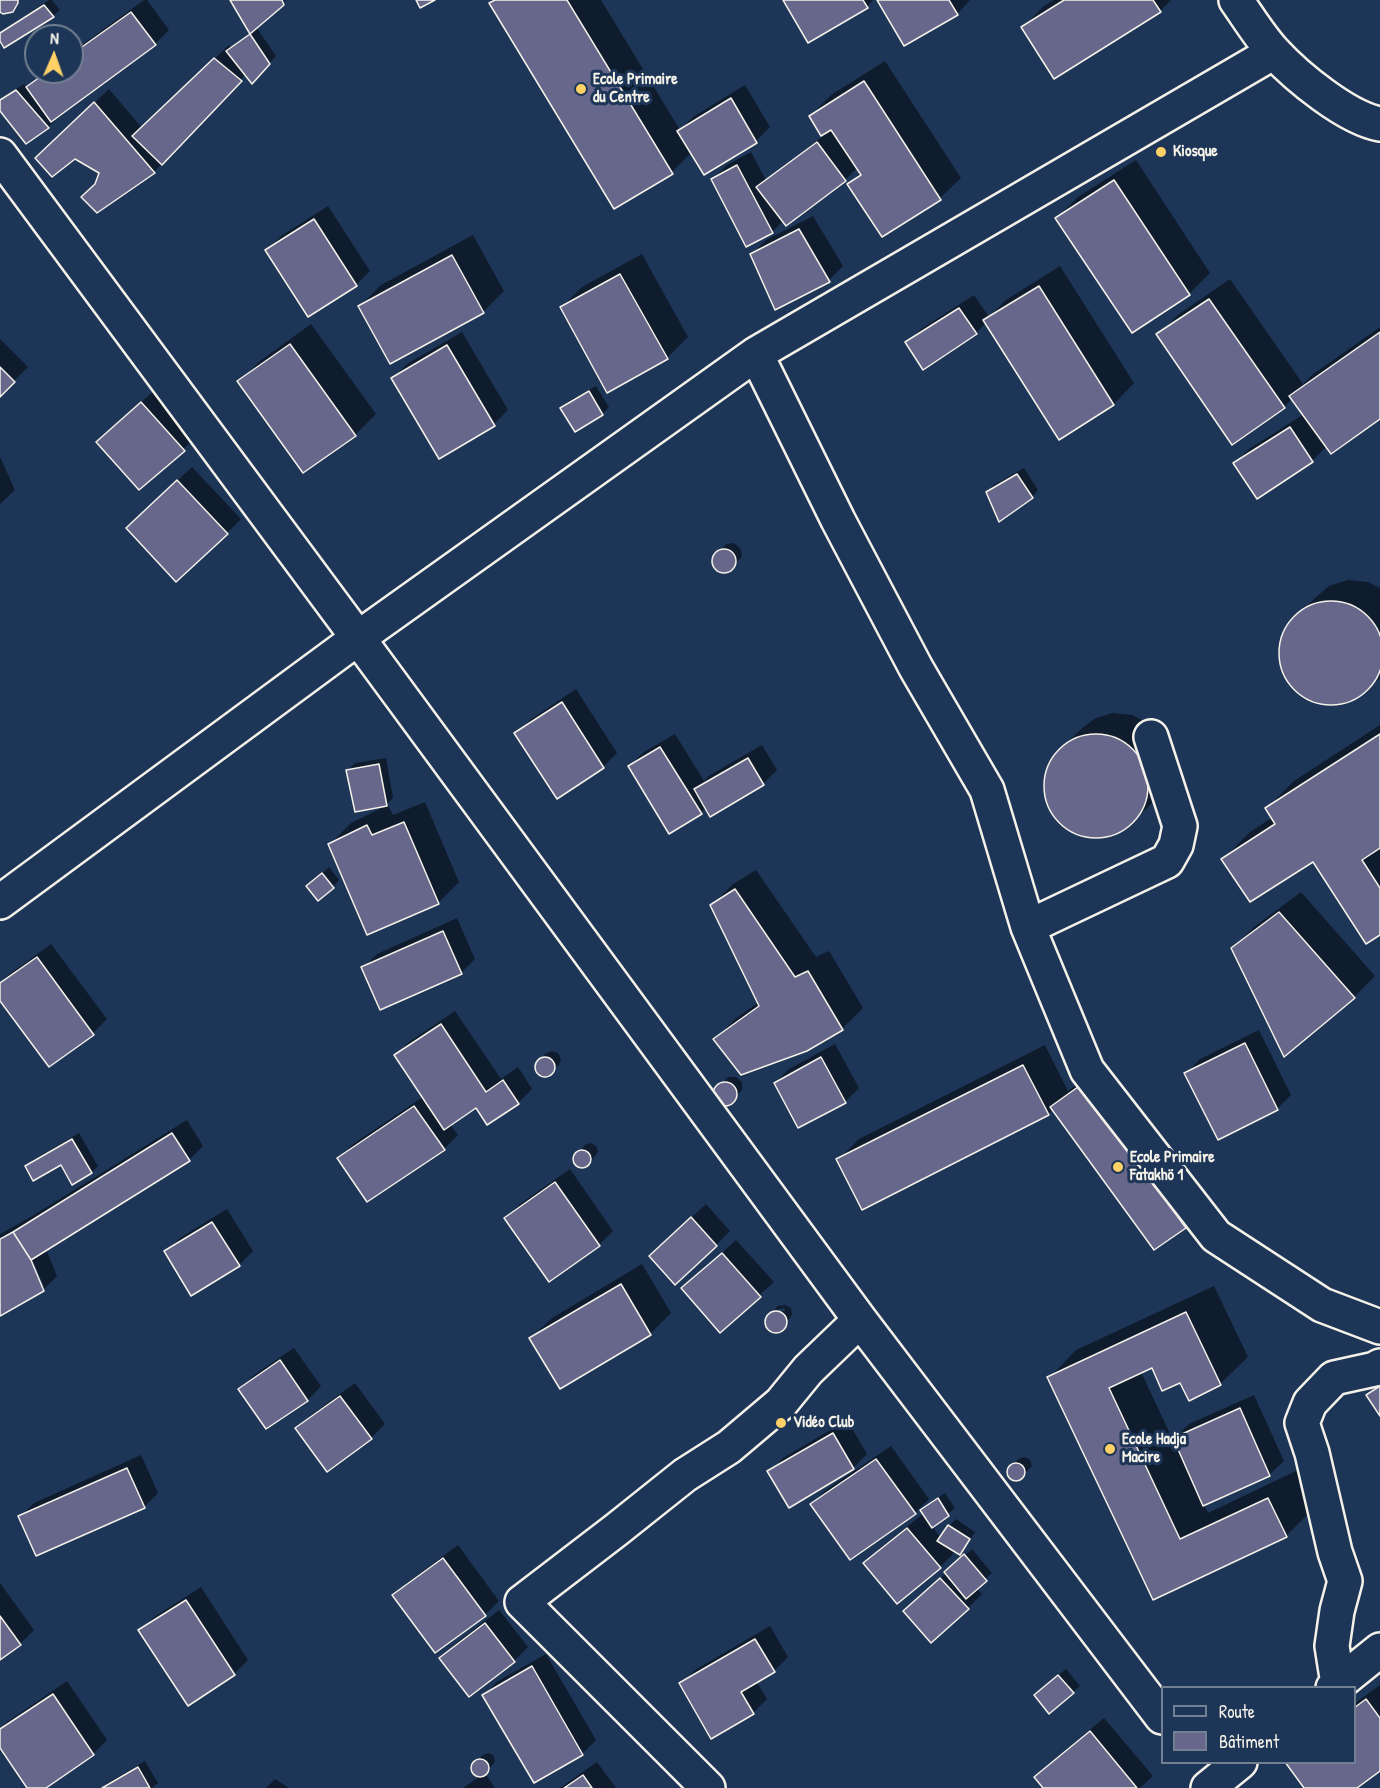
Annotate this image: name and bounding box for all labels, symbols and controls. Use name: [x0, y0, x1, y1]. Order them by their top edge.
north arrow: [24, 24, 84, 84]
text: N: [50, 27, 59, 49]
place label: Ecole Primaire du Centre: [593, 70, 678, 108]
marker: Ecole Primaire du Centre: [574, 82, 588, 96]
place label: Kiosque: [1173, 142, 1218, 162]
marker: Kiosque: [1154, 145, 1168, 159]
place label: Ecole Primaire Fatakhö 1: [1130, 1148, 1215, 1186]
marker: Ecole Primaire Fatakhö 1: [1111, 1160, 1125, 1174]
place label: Vidéo Club: [793, 1413, 854, 1433]
marker: Vidéo Club: [774, 1416, 788, 1430]
place label: Ecole Hadja Macire: [1122, 1430, 1186, 1468]
marker: Ecole Hadja Macire: [1103, 1442, 1117, 1456]
legend: [1161, 1686, 1356, 1764]
text: Route: [1219, 1699, 1255, 1724]
text: Bâtiment: [1219, 1729, 1279, 1754]

